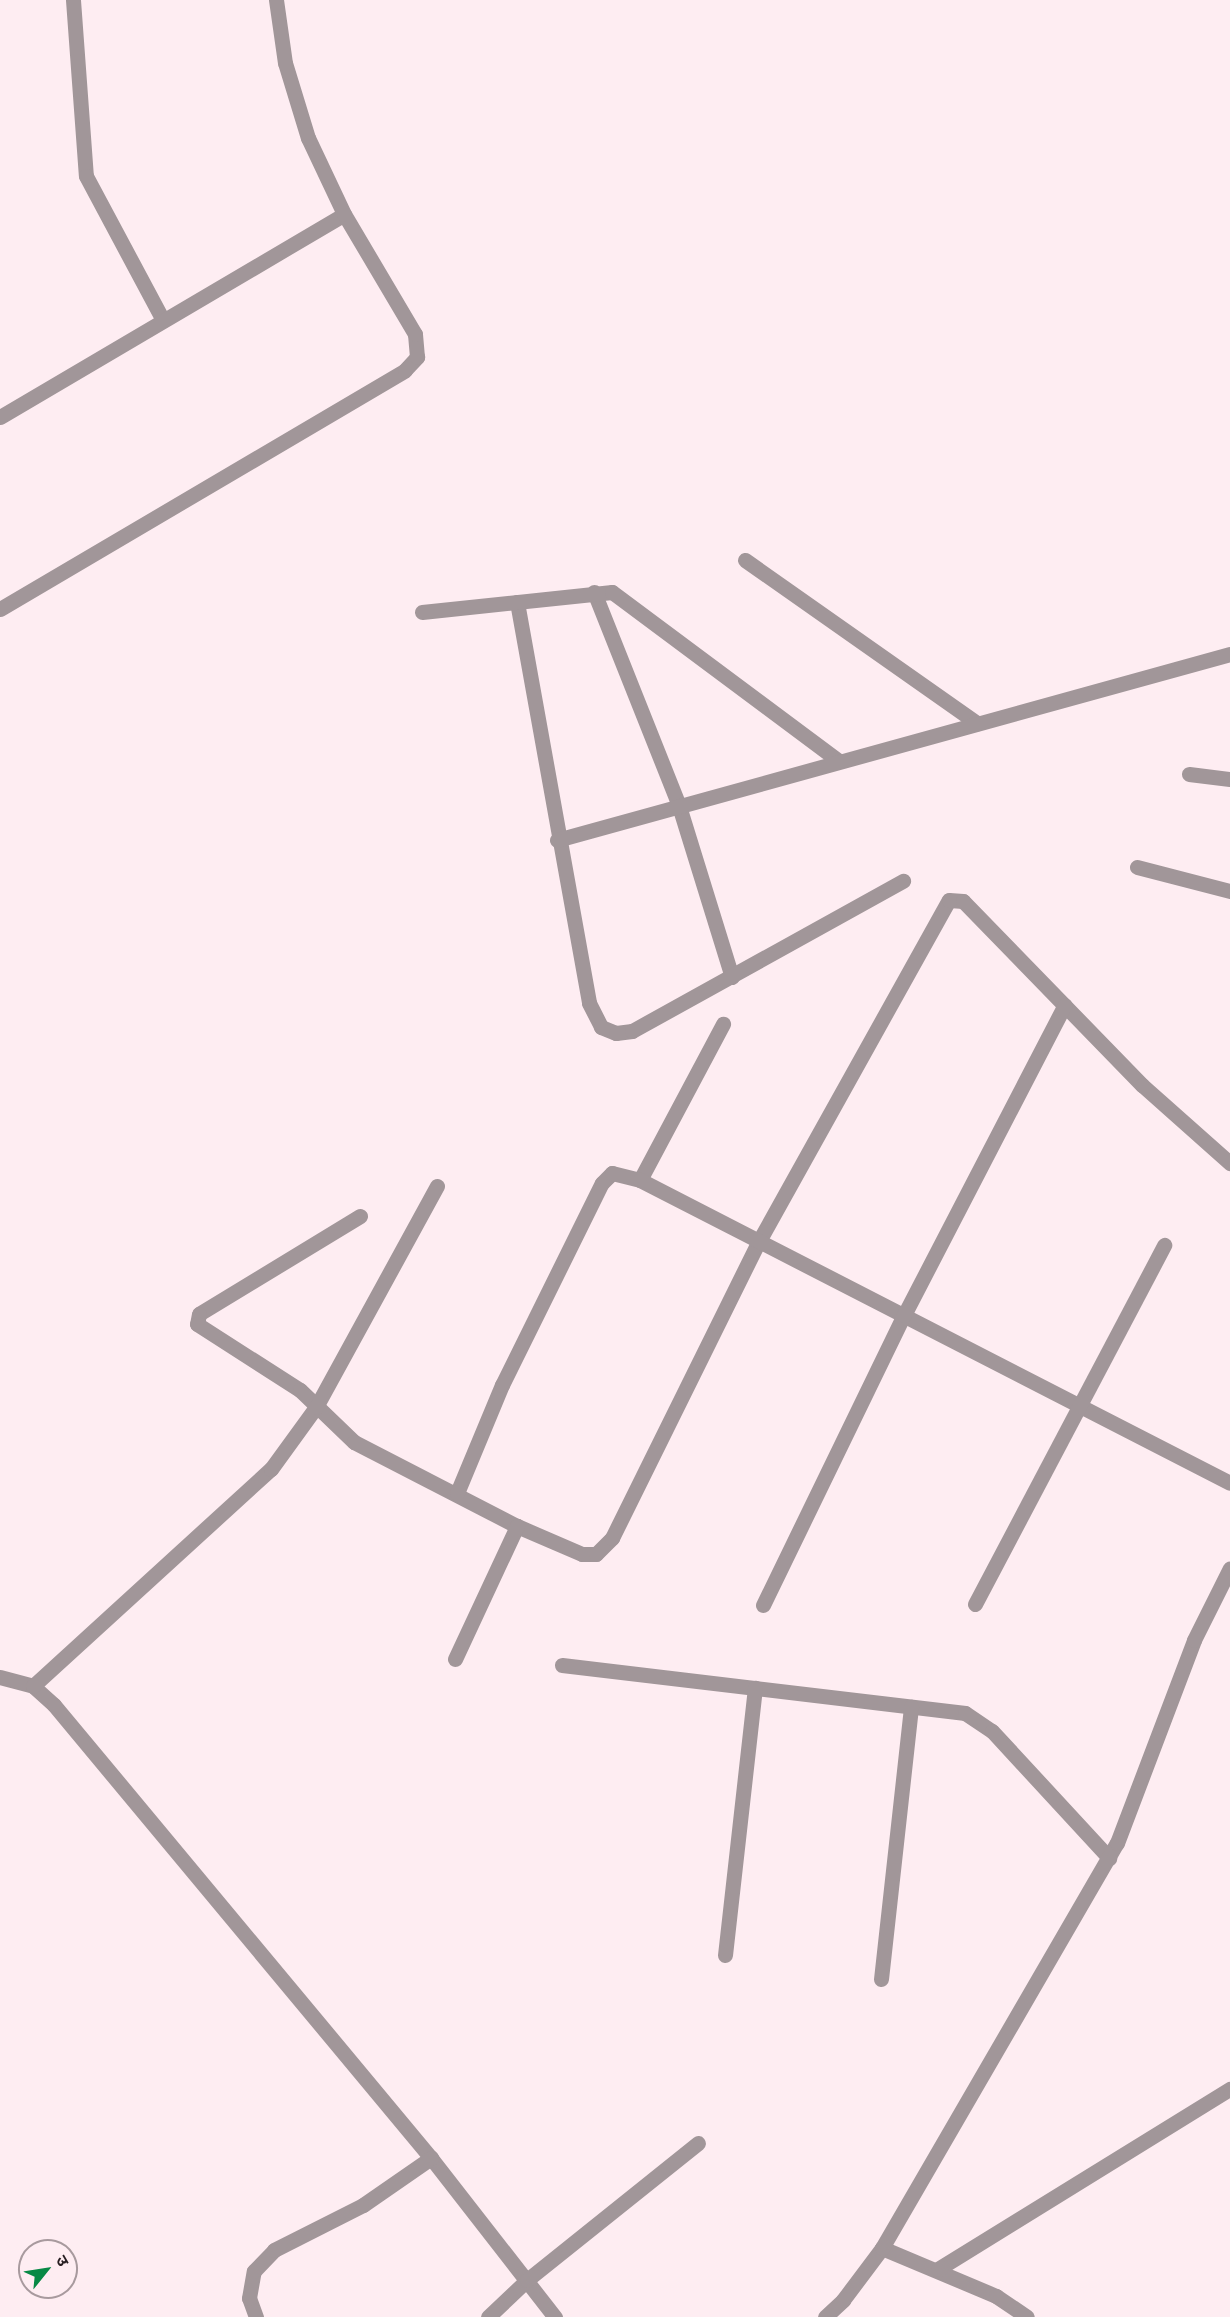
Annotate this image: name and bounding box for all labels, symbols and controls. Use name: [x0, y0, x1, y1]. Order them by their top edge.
north arrow: [18, 2239, 78, 2299]
text: उ: [52, 2252, 73, 2270]

